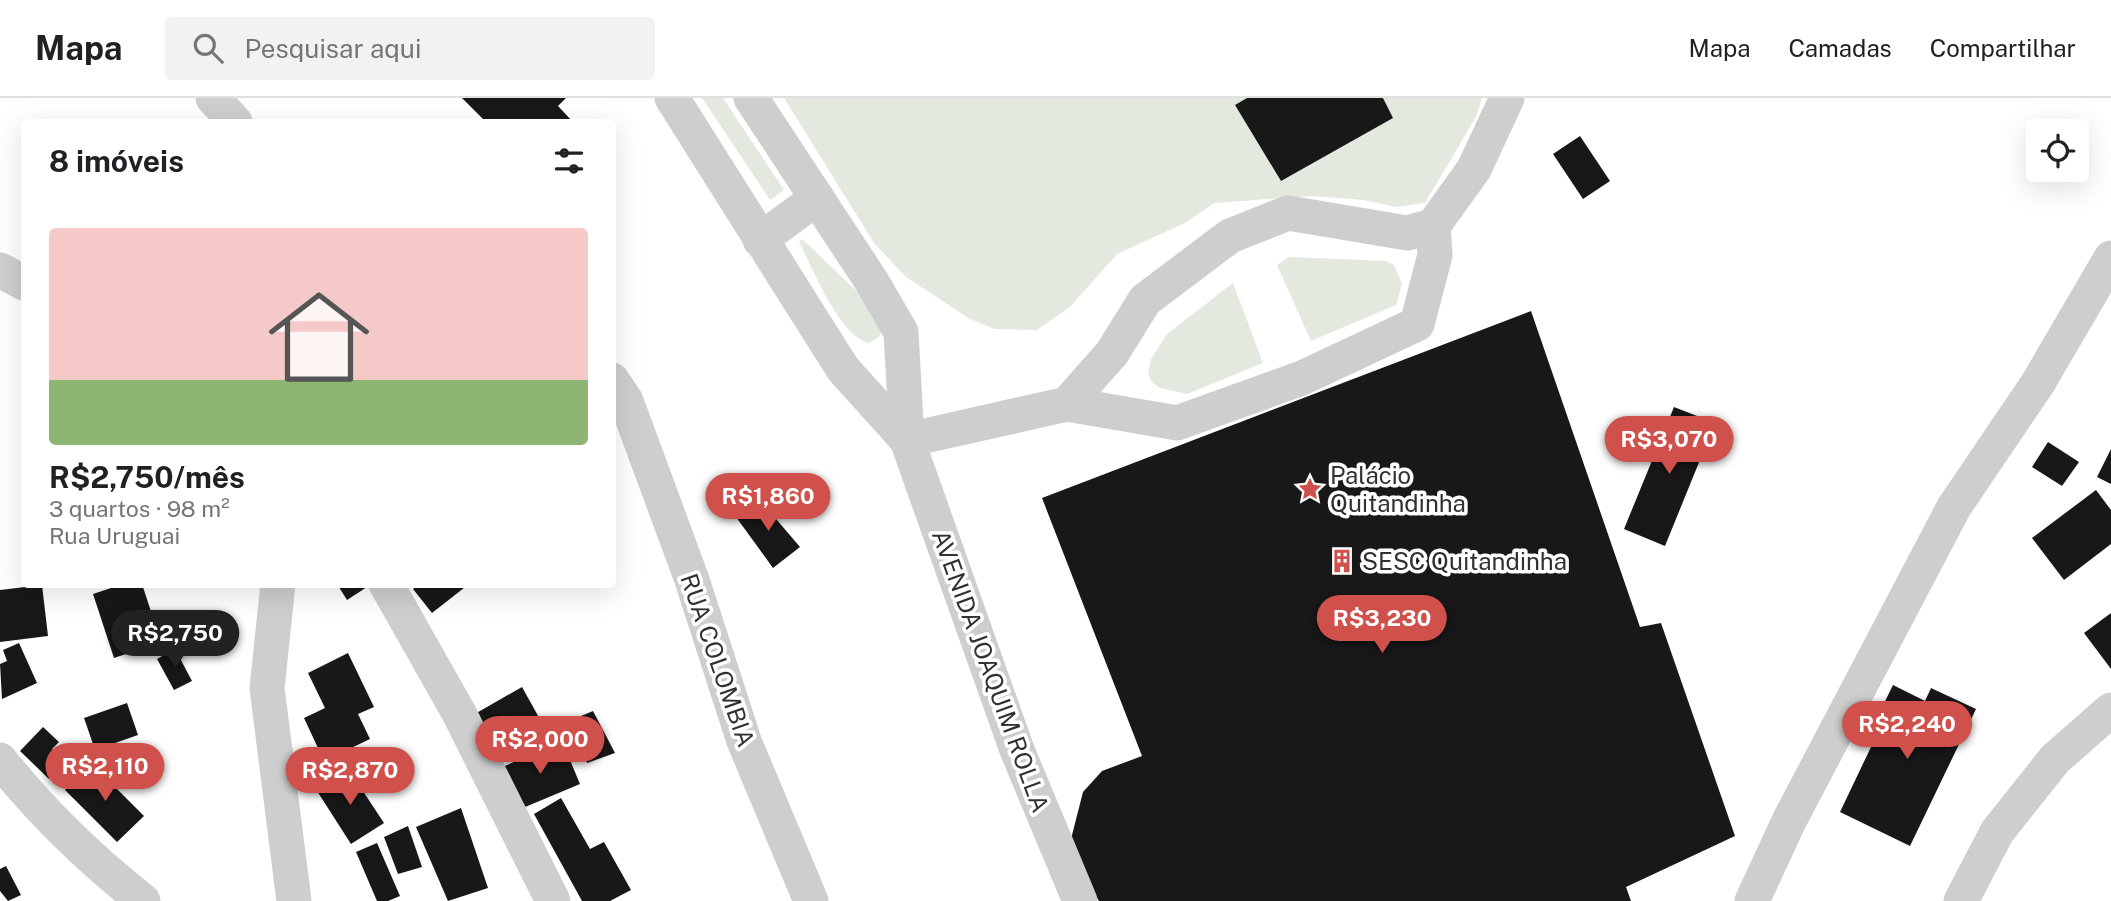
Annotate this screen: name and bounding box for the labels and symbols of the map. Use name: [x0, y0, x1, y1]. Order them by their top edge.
pin: R$3,070: [1604, 416, 1734, 476]
place label: Palácio Quitandinha: [1330, 461, 1466, 517]
pin: R$1,860: [703, 474, 833, 533]
place icon: Palácio Quitandinha: [1296, 475, 1324, 503]
street label: AVENIDA JOAQUIM ROLLA: [927, 526, 1055, 816]
building icon: SESC Quitandinha: [1328, 547, 1356, 575]
place label: SESC Quitandinha: [1362, 547, 1567, 575]
street label: RUA COLOMBIA: [675, 570, 761, 750]
pin: R$3,230: [1317, 596, 1447, 655]
pin: R$2,750: [110, 610, 240, 670]
pin: R$2,240: [1842, 702, 1972, 761]
pin: R$2,000: [475, 716, 605, 776]
pin: R$2,110: [40, 744, 170, 803]
pin: R$2,870: [285, 748, 415, 807]

